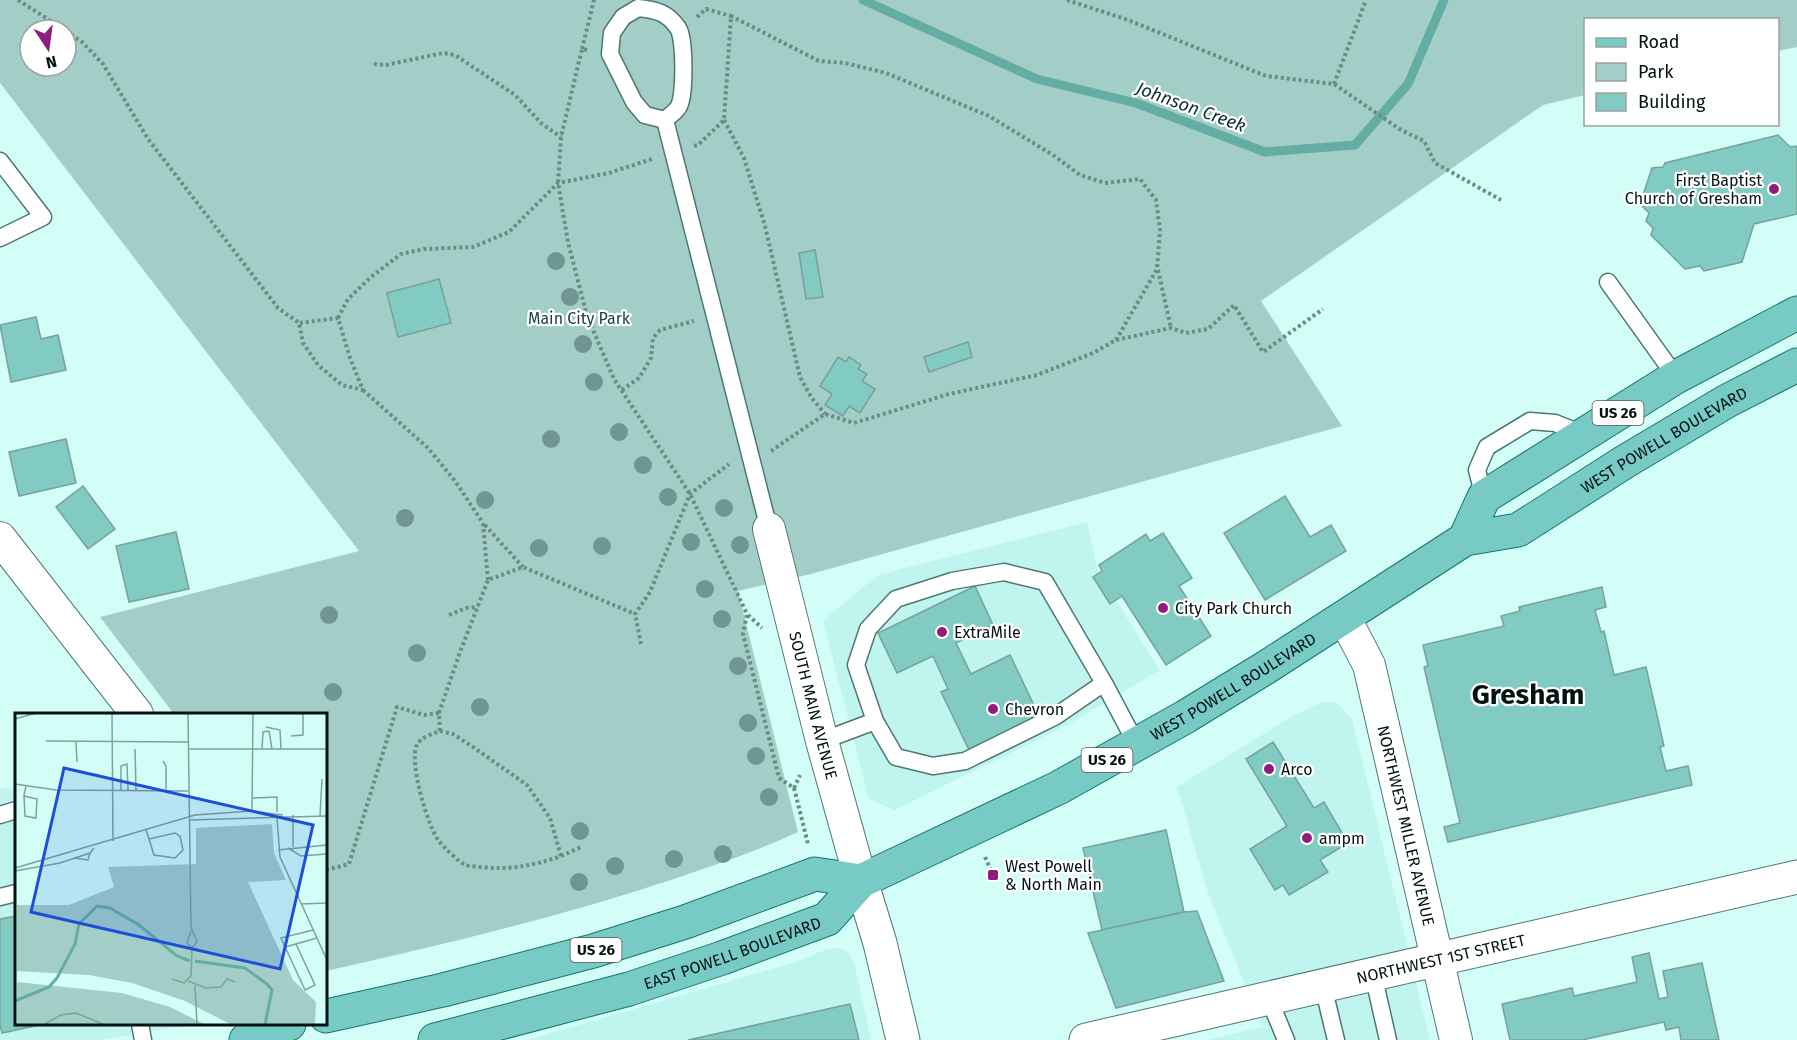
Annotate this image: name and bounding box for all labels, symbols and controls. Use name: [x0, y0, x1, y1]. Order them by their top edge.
north arrow: [18, 18, 78, 78]
legend: [1584, 18, 1779, 126]
text: Road: [1638, 31, 1680, 53]
text: N: [44, 52, 59, 73]
text: Park: [1638, 61, 1674, 83]
water label: Johnson Creek: [1132, 77, 1249, 137]
text: Building: [1638, 91, 1706, 113]
place label: First Baptist Church of Gresham: [1625, 171, 1762, 208]
marker: First Baptist Church of Gresham: [1767, 182, 1781, 196]
park label: Main City Park: [528, 309, 631, 328]
street label: WEST POWELL BOULEVARD: [1577, 383, 1750, 497]
road number: US 26: [1592, 401, 1644, 425]
place label: City Park Church: [1175, 599, 1292, 618]
marker: City Park Church: [1156, 601, 1170, 615]
place label: ExtraMile: [954, 623, 1021, 642]
marker: ExtraMile: [935, 625, 949, 639]
street label: WEST POWELL BOULEVARD: [1147, 628, 1319, 744]
street label: SOUTH MAIN AVENUE: [786, 630, 842, 782]
district label: Gresham: [1472, 678, 1584, 711]
place label: Chevron: [1005, 700, 1064, 719]
marker: Chevron: [986, 702, 1000, 716]
inset map: [15, 713, 327, 1025]
street label: NORTHWEST MILLER AVENUE: [1374, 724, 1439, 928]
road number: US 26: [1082, 748, 1132, 772]
place label: Arco: [1281, 760, 1313, 779]
marker: Arco: [1262, 762, 1276, 776]
place label: ampm: [1319, 829, 1365, 848]
marker: ampm: [1300, 831, 1314, 845]
place label: West Powell & North Main: [1005, 857, 1102, 894]
marker: West Powell & North Main: [986, 868, 1000, 882]
street label: EAST POWELL BOULEVARD: [641, 913, 824, 993]
street label: NORTHWEST 1ST STREET: [1355, 930, 1528, 987]
road number: US 26: [570, 938, 622, 962]

